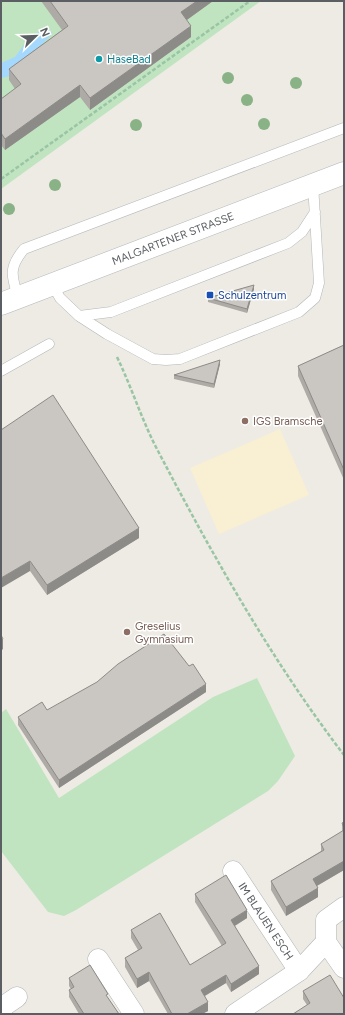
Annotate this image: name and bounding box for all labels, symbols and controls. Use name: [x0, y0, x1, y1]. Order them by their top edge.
north arrow: [16, 16, 56, 56]
text: N: [37, 26, 52, 39]
place label: HaseBad: [107, 53, 151, 66]
marker: HaseBad: [94, 54, 104, 64]
street label: MALGARTENER STRASSE: [110, 210, 236, 268]
place label: Schulzentrum: [218, 289, 286, 302]
marker: Schulzentrum: [205, 290, 215, 300]
place label: IGS Bramsche: [253, 415, 322, 428]
marker: IGS Bramsche: [240, 416, 250, 426]
place label: Greselius Gymnasium: [135, 620, 193, 646]
marker: Greselius Gymnasium: [122, 627, 132, 637]
street label: IM BLAUEN ESCH: [235, 880, 296, 962]

